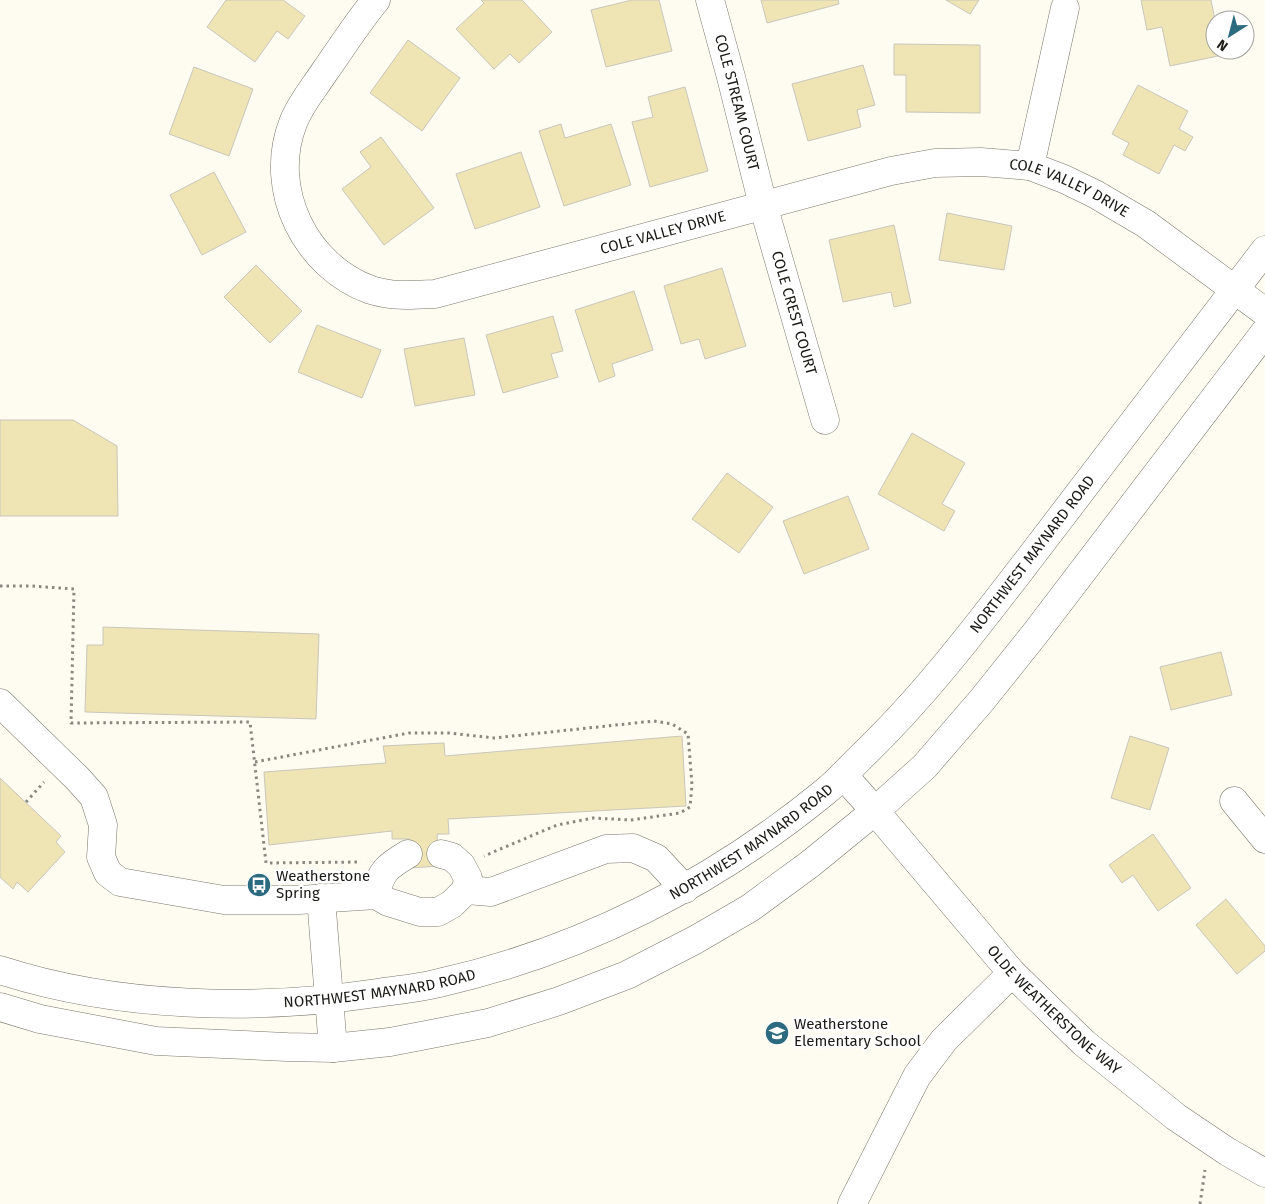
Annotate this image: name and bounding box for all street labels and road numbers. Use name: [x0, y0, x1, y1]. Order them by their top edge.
street label: COLE STREAM COURT: [711, 32, 763, 173]
street label: COLE VALLEY DRIVE: [1009, 155, 1132, 221]
street label: COLE VALLEY DRIVE: [598, 207, 728, 258]
street label: COLE CREST COURT: [768, 249, 821, 377]
street label: NORTHWEST MAYNARD ROAD: [966, 472, 1099, 637]
street label: NORTHWEST MAYNARD ROAD: [666, 780, 837, 904]
street label: OLDE WEATHERSTONE WAY: [983, 941, 1125, 1079]
street label: NORTHWEST MAYNARD ROAD: [283, 965, 478, 1011]

